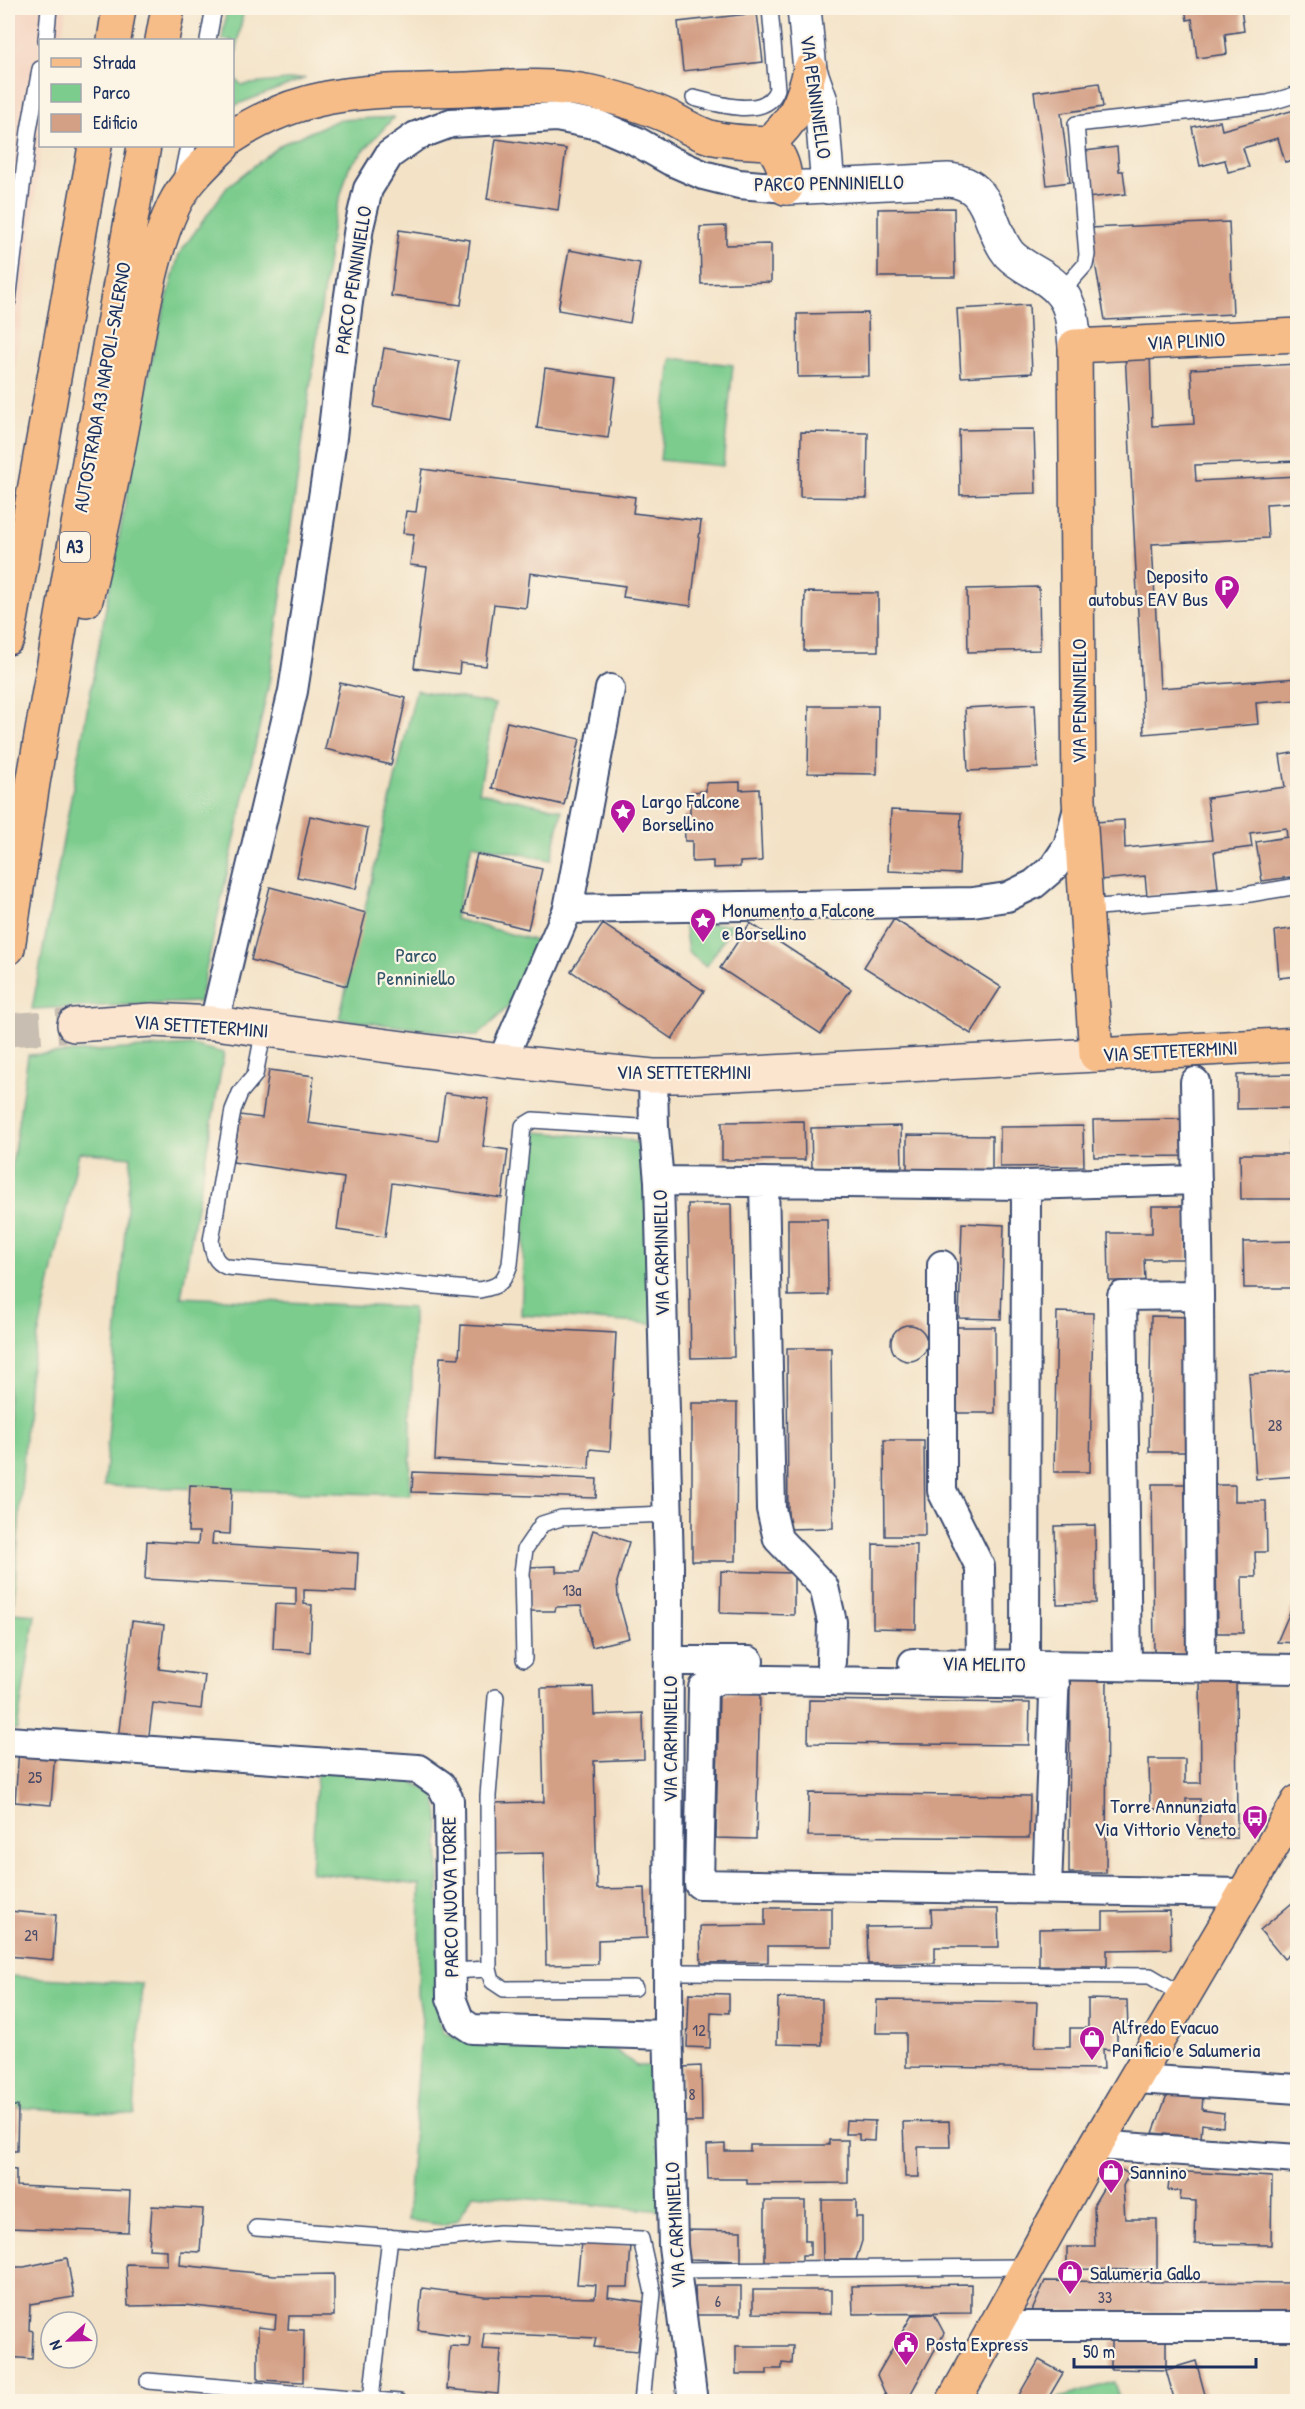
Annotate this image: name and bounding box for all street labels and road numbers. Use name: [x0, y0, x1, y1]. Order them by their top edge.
street label: VIA PENNINIELLO: [794, 33, 839, 161]
street label: PARCO PENNINIELLO: [754, 168, 904, 197]
street label: PARCO PENNINIELLO: [327, 204, 378, 356]
street label: AUTOSTRADA A3 NAPOLI-SALERNO: [66, 260, 137, 514]
street label: VIA PLINIO: [1146, 325, 1226, 356]
road number: A3: [60, 532, 90, 562]
street label: VIA PENNINIELLO: [1065, 639, 1092, 763]
street label: VIA SETTETERMINI: [133, 1007, 269, 1044]
street label: VIA SETTETERMINI: [1102, 1033, 1238, 1068]
street label: VIA SETTETERMINI: [616, 1058, 752, 1085]
street label: VIA CARMINIELLO: [646, 1189, 675, 1317]
street label: VIA MELITO: [942, 1649, 1026, 1678]
street label: VIA CARMINIELLO: [656, 1676, 683, 1802]
street label: PARCO NUOVA TORRE: [435, 1816, 464, 1978]
street label: VIA CARMINIELLO: [658, 2161, 691, 2289]

